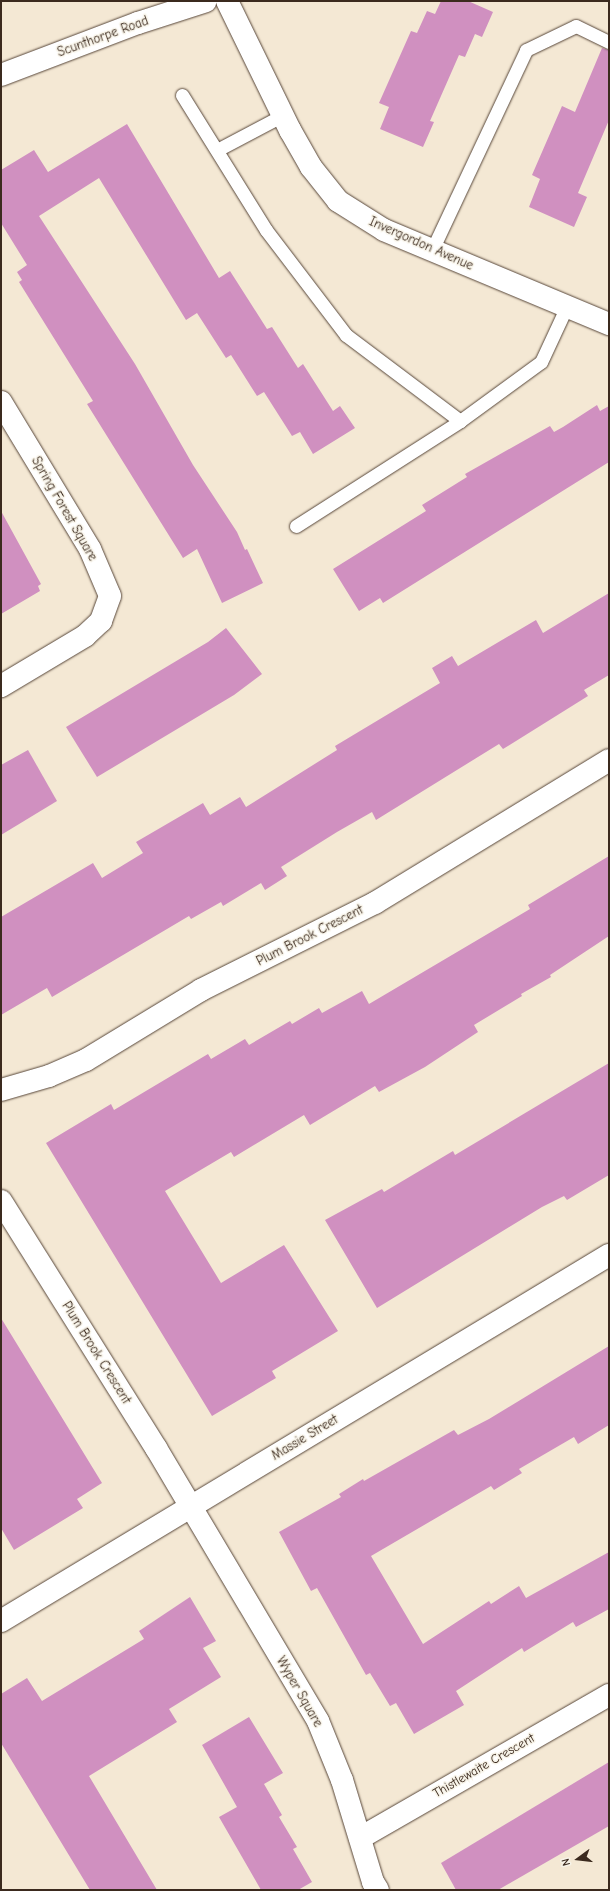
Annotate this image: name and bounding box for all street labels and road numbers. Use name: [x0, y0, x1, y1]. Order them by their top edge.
street label: Scunthorpe Road: [55, 13, 151, 61]
street label: Invergordon Avenue: [367, 214, 475, 274]
street label: Spring Forest Square: [28, 454, 100, 564]
street label: Plum Brook Crescent: [254, 902, 366, 970]
street label: Plum Brook Crescent: [58, 1299, 134, 1407]
street label: Massie Street: [269, 1412, 341, 1464]
street label: Wyper Square: [273, 1654, 325, 1730]
street label: Thistlewaite Crescent: [430, 1730, 538, 1802]

